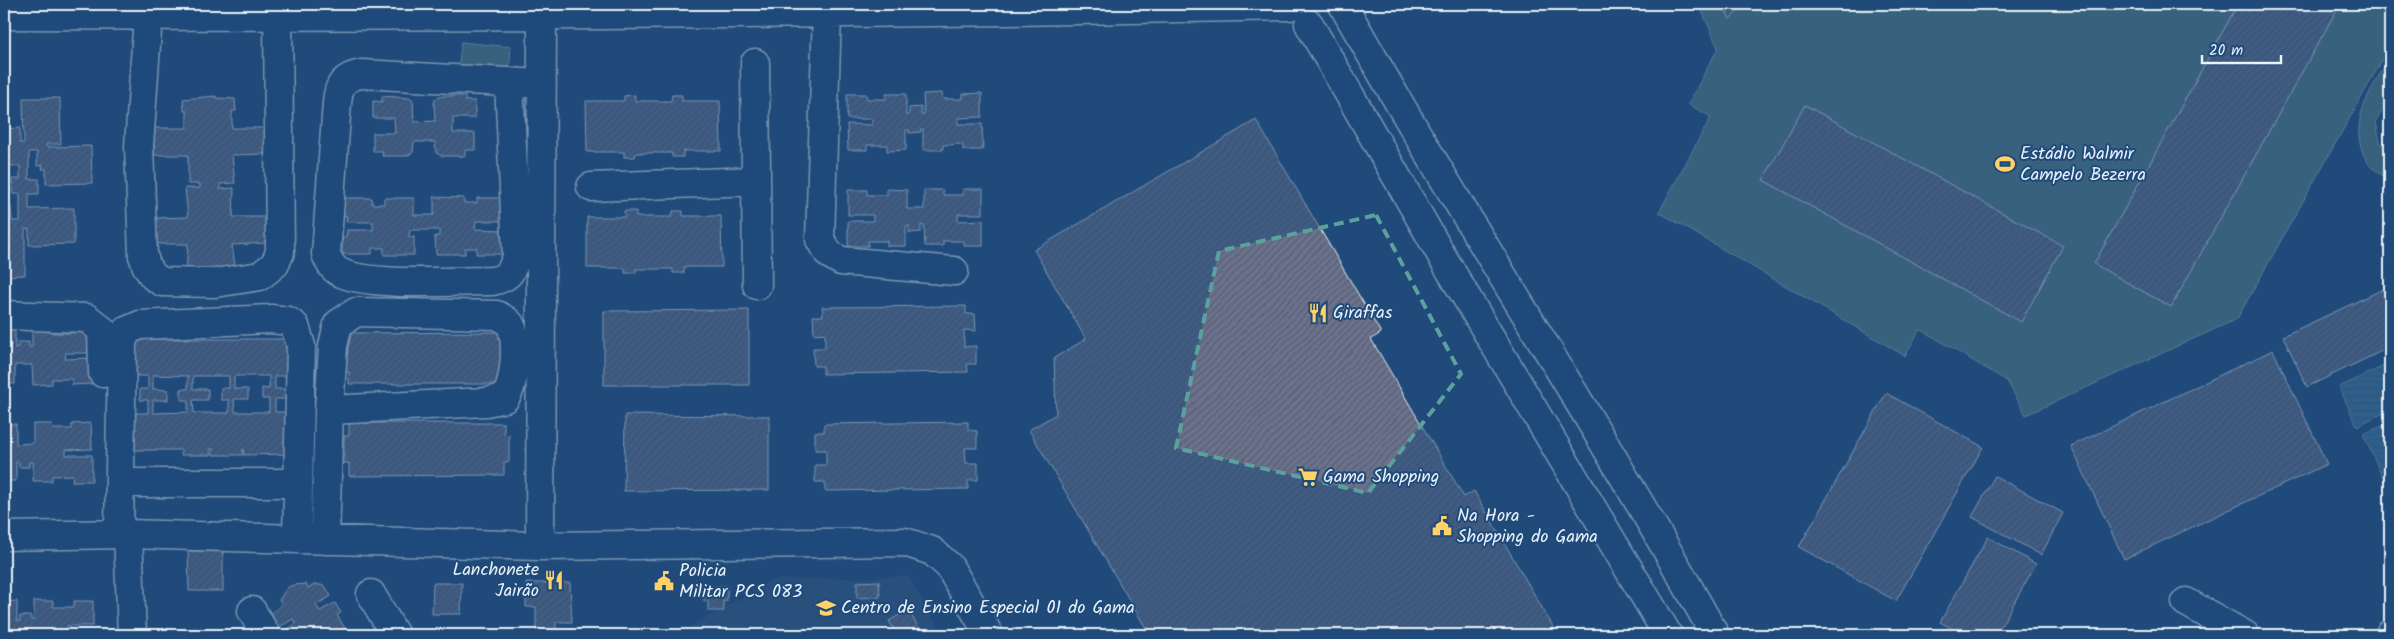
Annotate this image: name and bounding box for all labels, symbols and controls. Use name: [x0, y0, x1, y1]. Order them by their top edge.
scale bar: [2202, 32, 2280, 64]
text: 20 m: [2209, 39, 2243, 63]
place label: Estádio Walmir Campelo Bezerra: [2020, 140, 2146, 190]
sports icon: Estádio Walmir Campelo Bezerra: [1994, 153, 2016, 175]
place label: Giraffas: [1333, 299, 1393, 328]
restaurant icon: Giraffas: [1307, 302, 1329, 324]
place label: Gama Shopping: [1323, 463, 1439, 492]
supermarket icon: Gama Shopping: [1297, 466, 1319, 488]
place label: Na Hora - Shopping do Gama: [1457, 502, 1598, 552]
public building icon: Na Hora - Shopping do Gama: [1431, 515, 1453, 537]
place label: Lanchonete Jairão: [453, 556, 539, 606]
place label: Policia Militar PCS 083: [679, 557, 802, 607]
restaurant icon: Lanchonete Jairão: [543, 569, 565, 591]
public building icon: Policia Militar PCS 083: [653, 570, 675, 592]
place label: Centro de Ensino Especial 01 do Gama: [841, 594, 1135, 623]
school or university icon: Centro de Ensino Especial 01 do Gama: [815, 597, 837, 619]

